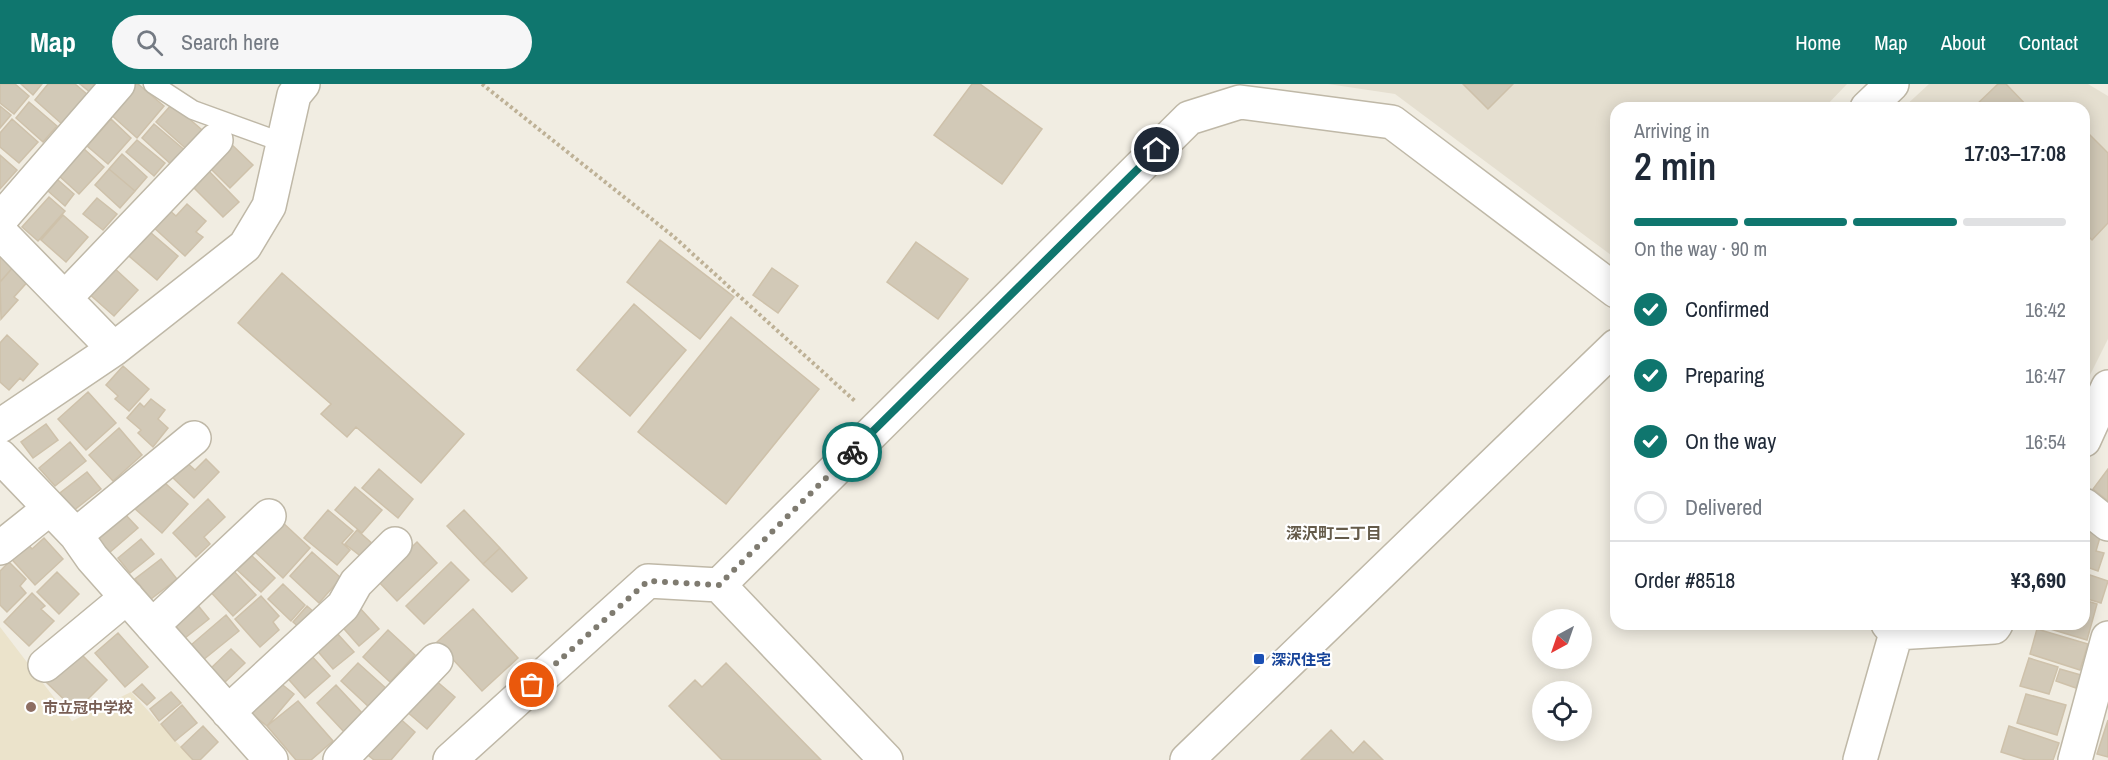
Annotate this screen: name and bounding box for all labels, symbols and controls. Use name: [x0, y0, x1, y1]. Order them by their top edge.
search box: [112, 15, 532, 69]
text: Map: [30, 23, 76, 61]
icon: search: [133, 26, 166, 59]
text: Search here: [181, 27, 279, 57]
text: Home: [1795, 28, 1841, 57]
text: Map: [1874, 28, 1908, 57]
text: About: [1941, 28, 1986, 57]
text: Contact: [2019, 28, 2078, 57]
text: Arriving in: [1634, 117, 1710, 144]
pin: [1131, 124, 1182, 175]
icon: home: [1140, 133, 1173, 166]
text: 17:03–17:08: [1964, 138, 2066, 168]
text: 2 min: [1634, 140, 1716, 192]
text: On the way · 90 m: [1634, 235, 1767, 262]
icon: check: [1634, 293, 1667, 326]
text: Confirmed: [1685, 294, 1769, 324]
text: 16:42: [2025, 296, 2066, 323]
icon: check: [1634, 359, 1667, 392]
text: Preparing: [1685, 360, 1764, 390]
text: 16:47: [2025, 362, 2066, 389]
courier: [822, 422, 882, 482]
icon: check: [1634, 425, 1667, 458]
text: On the way: [1685, 426, 1776, 456]
text: 16:54: [2025, 428, 2066, 455]
icon: bike: [836, 436, 869, 469]
text: Delivered: [1685, 492, 1762, 522]
district label: 深沢町二丁目: [1286, 522, 1382, 544]
text: Order #8518: [1634, 565, 1735, 595]
text: ¥3,690: [2011, 565, 2066, 595]
north arrow: [1532, 609, 1592, 669]
map controls: [1532, 609, 1592, 741]
place label: 深沢住宅: [1271, 649, 1331, 670]
marker: 深沢住宅: [1252, 652, 1266, 666]
pin: [506, 659, 557, 710]
icon: bag: [515, 668, 548, 701]
button: locate: [1532, 681, 1592, 741]
place label: 市立冠中学校: [43, 697, 133, 718]
marker: 市立冠中学校: [24, 700, 38, 714]

